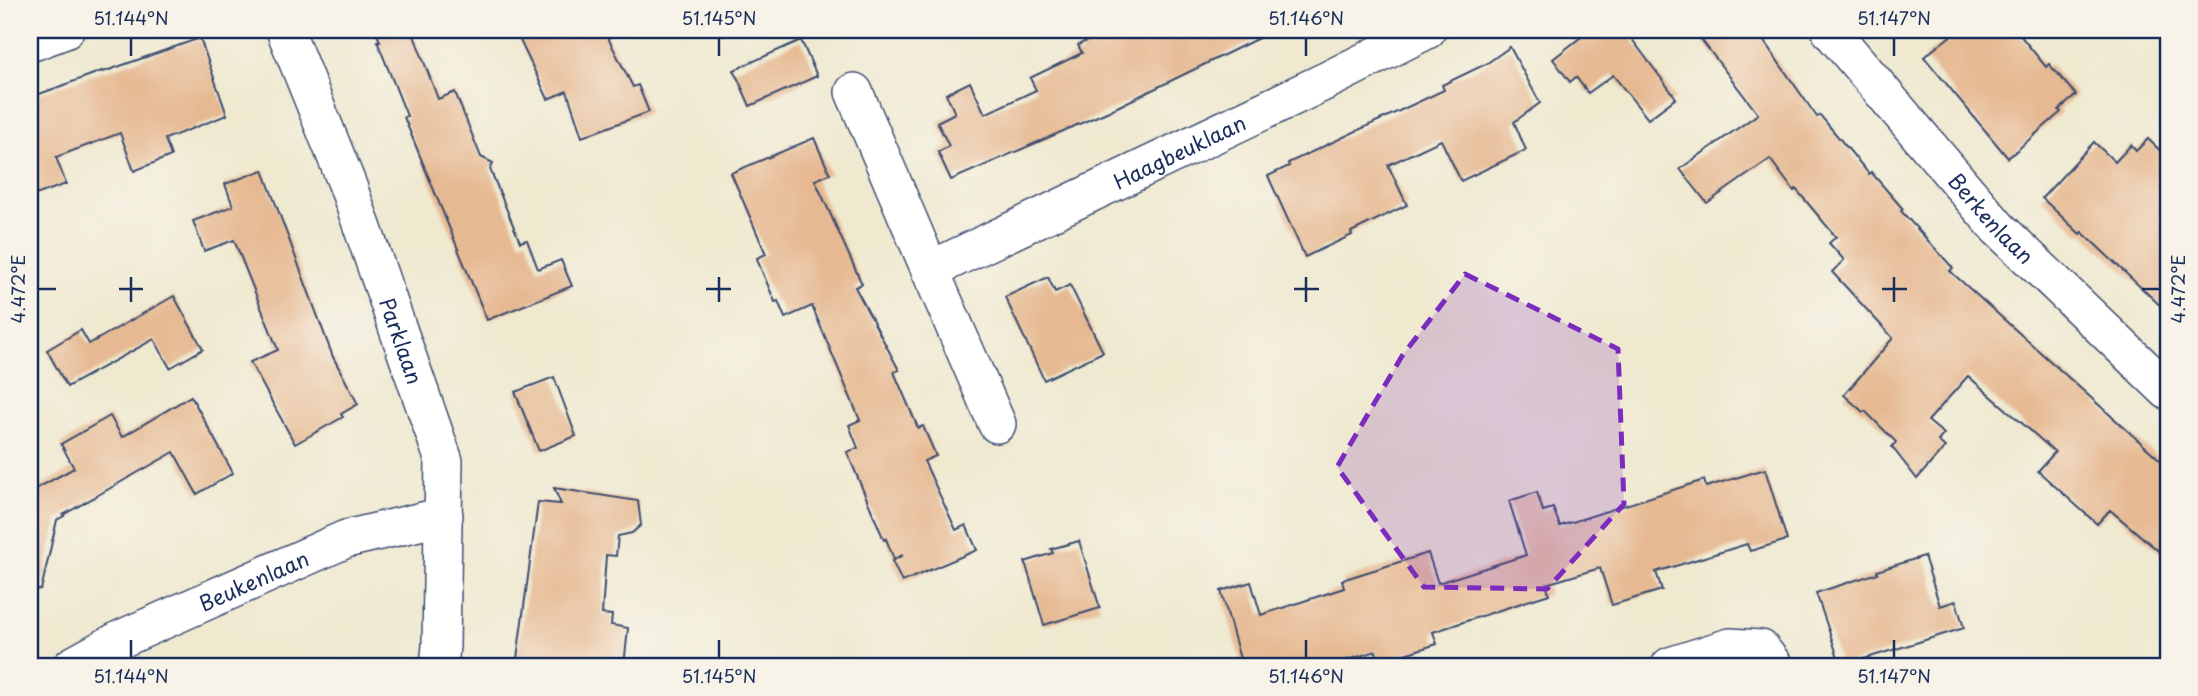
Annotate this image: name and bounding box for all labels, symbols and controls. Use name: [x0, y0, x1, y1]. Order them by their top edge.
text: 51.144°N: [93, 4, 169, 31]
text: 51.145°N: [682, 4, 756, 31]
text: 51.146°N: [1268, 4, 1344, 31]
text: 51.147°N: [1857, 4, 1931, 31]
street label: Haagbeuklaan: [1107, 106, 1251, 196]
street label: Berkenlaan: [1941, 165, 2042, 271]
text: 4.472°E: [4, 254, 31, 324]
text: 4.472°E: [2164, 254, 2191, 324]
street label: Parklaan: [372, 293, 432, 388]
street label: Beukenlaan: [193, 542, 314, 619]
text: 51.144°N: [93, 662, 169, 689]
text: 51.145°N: [682, 662, 756, 689]
text: 51.146°N: [1268, 662, 1344, 689]
text: 51.147°N: [1857, 662, 1931, 689]

